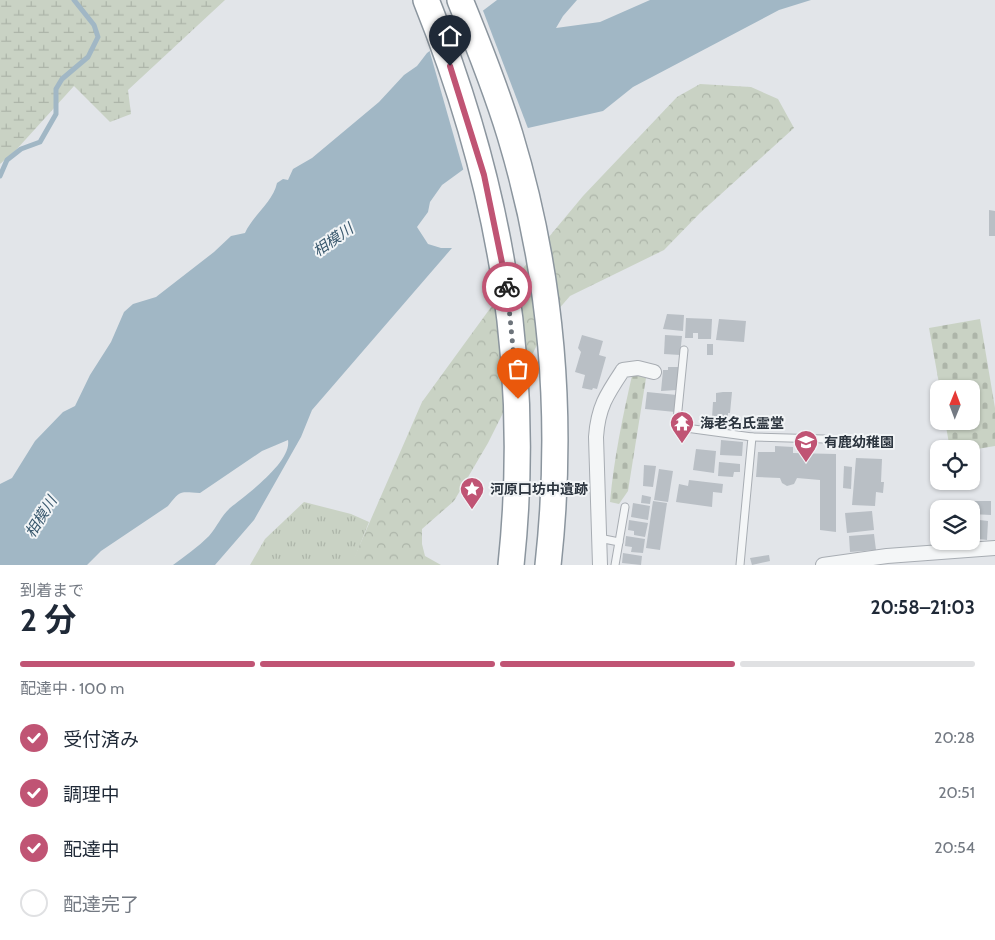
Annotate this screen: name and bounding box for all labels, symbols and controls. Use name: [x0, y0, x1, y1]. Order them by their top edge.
pin: [429, 15, 471, 66]
icon: home: [436, 22, 464, 50]
water label: 相模川: [309, 219, 358, 260]
courier: [482, 262, 532, 312]
icon: bike: [493, 273, 521, 301]
pin: [497, 348, 539, 399]
icon: bag: [504, 355, 532, 383]
north arrow: [930, 380, 980, 430]
map controls: [930, 380, 980, 550]
temple icon: 海老名氏霊堂: [669, 410, 695, 444]
place label: 海老名氏霊堂: [700, 414, 784, 432]
school or university icon: 有鹿幼稚園: [793, 429, 819, 463]
place label: 有鹿幼稚園: [824, 433, 894, 451]
button: locate: [930, 440, 980, 490]
place icon: 河原口坊中遺跡: [459, 476, 485, 510]
place label: 河原口坊中遺跡: [490, 480, 588, 498]
water label: 相模川: [21, 491, 62, 541]
button: layers: [930, 500, 980, 550]
text: 到着まで: [20, 581, 84, 600]
text: 20:58–21:03: [870, 596, 975, 619]
text: 2 分: [20, 600, 76, 639]
text: 配達中 · 100 m: [20, 679, 124, 698]
icon: check: [20, 724, 48, 752]
text: 受付済み: [63, 728, 139, 751]
text: 20:28: [934, 728, 975, 747]
icon: check: [20, 779, 48, 807]
text: 調理中: [63, 783, 120, 806]
text: 20:51: [938, 783, 975, 802]
icon: check: [20, 834, 48, 862]
text: 配達中: [63, 838, 120, 861]
text: 20:54: [934, 838, 975, 857]
text: 配達完了: [63, 893, 139, 916]

